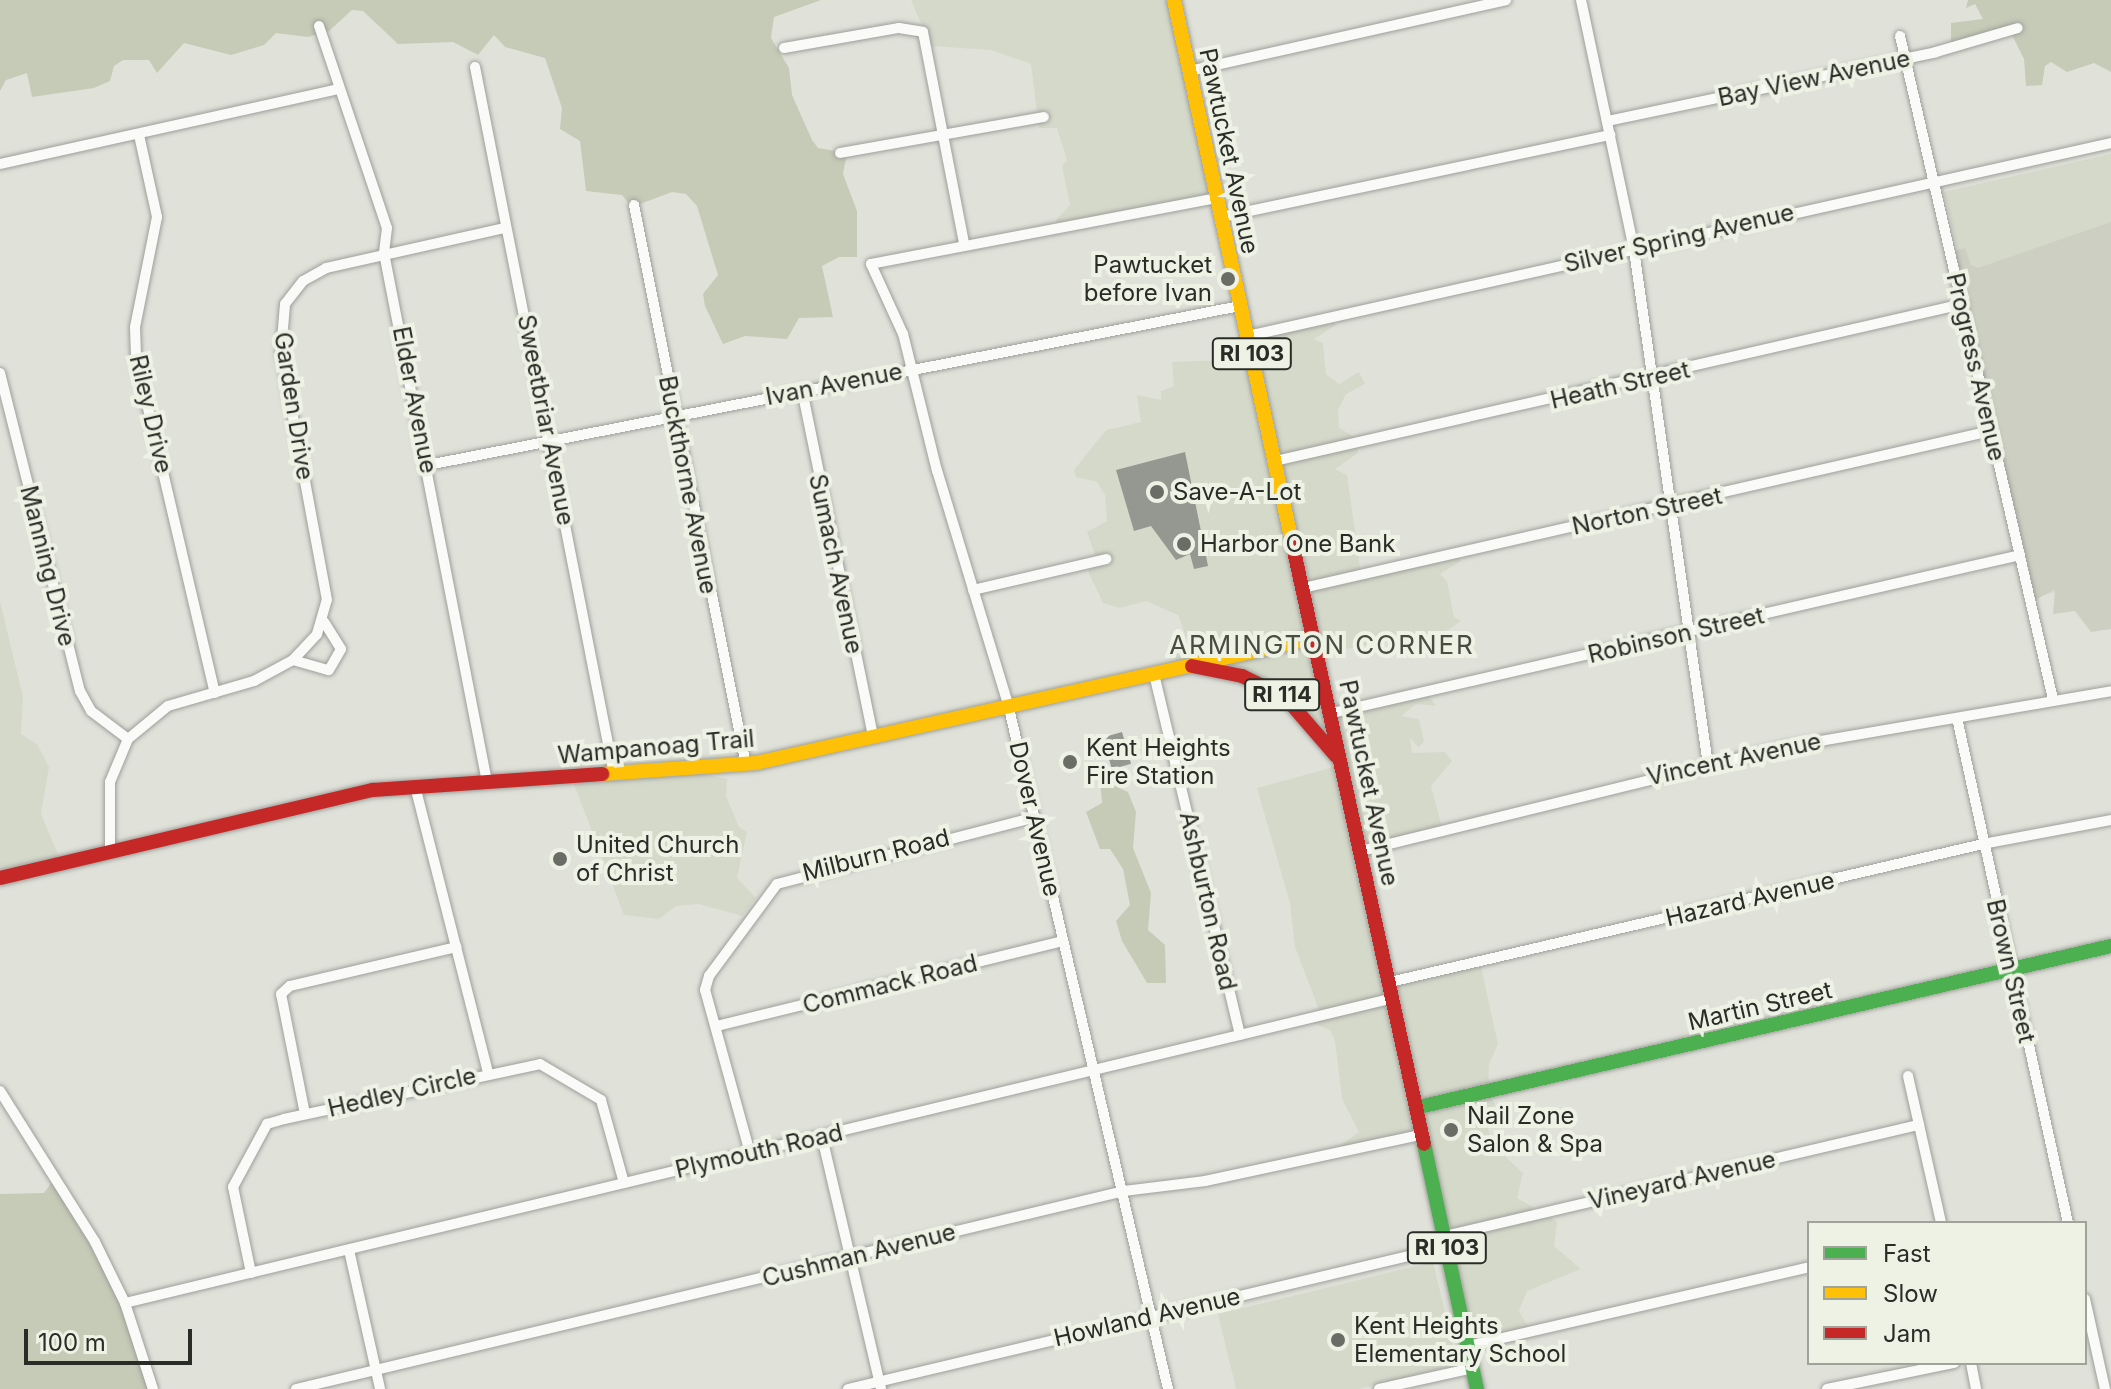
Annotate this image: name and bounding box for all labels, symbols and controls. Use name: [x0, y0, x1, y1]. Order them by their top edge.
street label: Bay View Avenue: [1715, 44, 1913, 112]
street label: Pawtucket Avenue: [1193, 45, 1265, 257]
street label: Silver Spring Avenue: [1561, 198, 1797, 278]
place label: Pawtucket before Ivan: [1084, 251, 1212, 307]
marker: Pawtucket before Ivan: [1219, 270, 1237, 288]
street label: Progress Avenue: [1940, 270, 2012, 464]
street label: Sweetbriar Avenue: [511, 312, 581, 528]
street label: Elder Avenue: [387, 324, 443, 476]
street label: Garden Drive: [268, 330, 320, 482]
road number: RI 103: [1210, 336, 1294, 372]
street label: Riley Drive: [123, 352, 179, 476]
street label: Heath Street: [1548, 355, 1692, 415]
street label: Ivan Avenue: [763, 357, 905, 411]
street label: Buckthorne Avenue: [653, 373, 723, 597]
street label: Sumach Avenue: [803, 471, 869, 657]
place label: Save-A-Lot: [1173, 478, 1301, 506]
street label: Norton Street: [1569, 481, 1725, 541]
street label: Manning Drive: [14, 483, 82, 649]
marker: Save-A-Lot: [1148, 483, 1166, 501]
place label: Harbor One Bank: [1200, 530, 1395, 558]
marker: Harbor One Bank: [1175, 535, 1193, 553]
street label: Robinson Street: [1585, 601, 1767, 669]
district label: ARMINGTON CORNER: [1169, 629, 1475, 661]
road number: RI 114: [1244, 677, 1320, 713]
street label: Pawtucket Avenue: [1333, 677, 1405, 889]
street label: Wampanoag Trail: [556, 724, 756, 770]
street label: Vincent Avenue: [1644, 726, 1824, 792]
place label: Kent Heights Fire Station: [1086, 734, 1231, 790]
street label: Dover Avenue: [1003, 739, 1067, 899]
marker: Kent Heights Fire Station: [1061, 753, 1079, 771]
street label: Ashburton Road: [1173, 809, 1243, 993]
street label: Milburn Road: [800, 823, 952, 887]
place label: United Church of Christ: [576, 831, 739, 887]
marker: United Church of Christ: [551, 850, 569, 868]
street label: Hazard Avenue: [1663, 866, 1837, 932]
street label: Brown Street: [1980, 896, 2042, 1046]
street label: Commack Road: [800, 948, 980, 1020]
street label: Martin Street: [1685, 975, 1835, 1037]
street label: Hedley Circle: [325, 1061, 479, 1123]
place label: Nail Zone Salon & Spa: [1467, 1102, 1603, 1158]
street label: Plymouth Road: [672, 1118, 846, 1184]
marker: Nail Zone Salon & Spa: [1442, 1121, 1460, 1139]
street label: Vineyard Avenue: [1586, 1144, 1778, 1216]
street label: Cushman Avenue: [759, 1217, 959, 1293]
legend: [1807, 1221, 2087, 1365]
road number: RI 103: [1405, 1230, 1489, 1266]
text: Fast: [1883, 1239, 1931, 1268]
text: Slow: [1883, 1279, 1938, 1308]
street label: Howland Avenue: [1051, 1282, 1243, 1352]
place label: Kent Heights Elementary School: [1354, 1312, 1566, 1368]
scale bar: [28, 1313, 196, 1363]
text: Jam: [1883, 1319, 1931, 1348]
text: 100 m: [38, 1328, 106, 1357]
marker: Kent Heights Elementary School: [1329, 1331, 1347, 1349]

